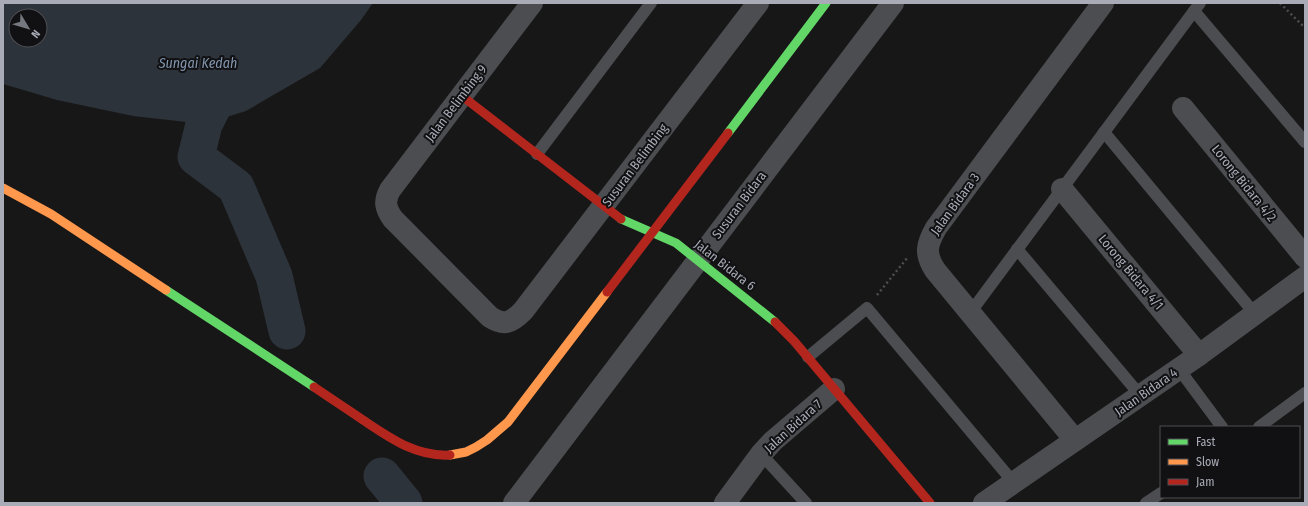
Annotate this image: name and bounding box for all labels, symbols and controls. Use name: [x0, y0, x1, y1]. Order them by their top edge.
north arrow: [8, 8, 48, 48]
text: N: [28, 27, 43, 40]
water label: Sungai Kedah: [158, 55, 237, 72]
street label: Jalan Belimbing 9: [422, 62, 490, 144]
street label: Susuran Belimbing: [599, 120, 671, 209]
street label: Lorong Bidara 4/2: [1209, 142, 1280, 224]
street label: Susuran Bidara: [709, 168, 769, 242]
street label: Jalan Bidara 3: [928, 170, 982, 238]
street label: Lorong Bidara 4/1: [1095, 232, 1167, 312]
street label: Jalan Bidara 6: [692, 237, 758, 293]
street label: Jalan Bidara 4: [1112, 365, 1180, 419]
street label: Jalan Bidara 7: [761, 396, 825, 456]
legend: [1160, 426, 1300, 498]
text: Fast: [1196, 435, 1215, 449]
text: Slow: [1196, 455, 1219, 469]
text: Jam: [1196, 475, 1214, 489]

